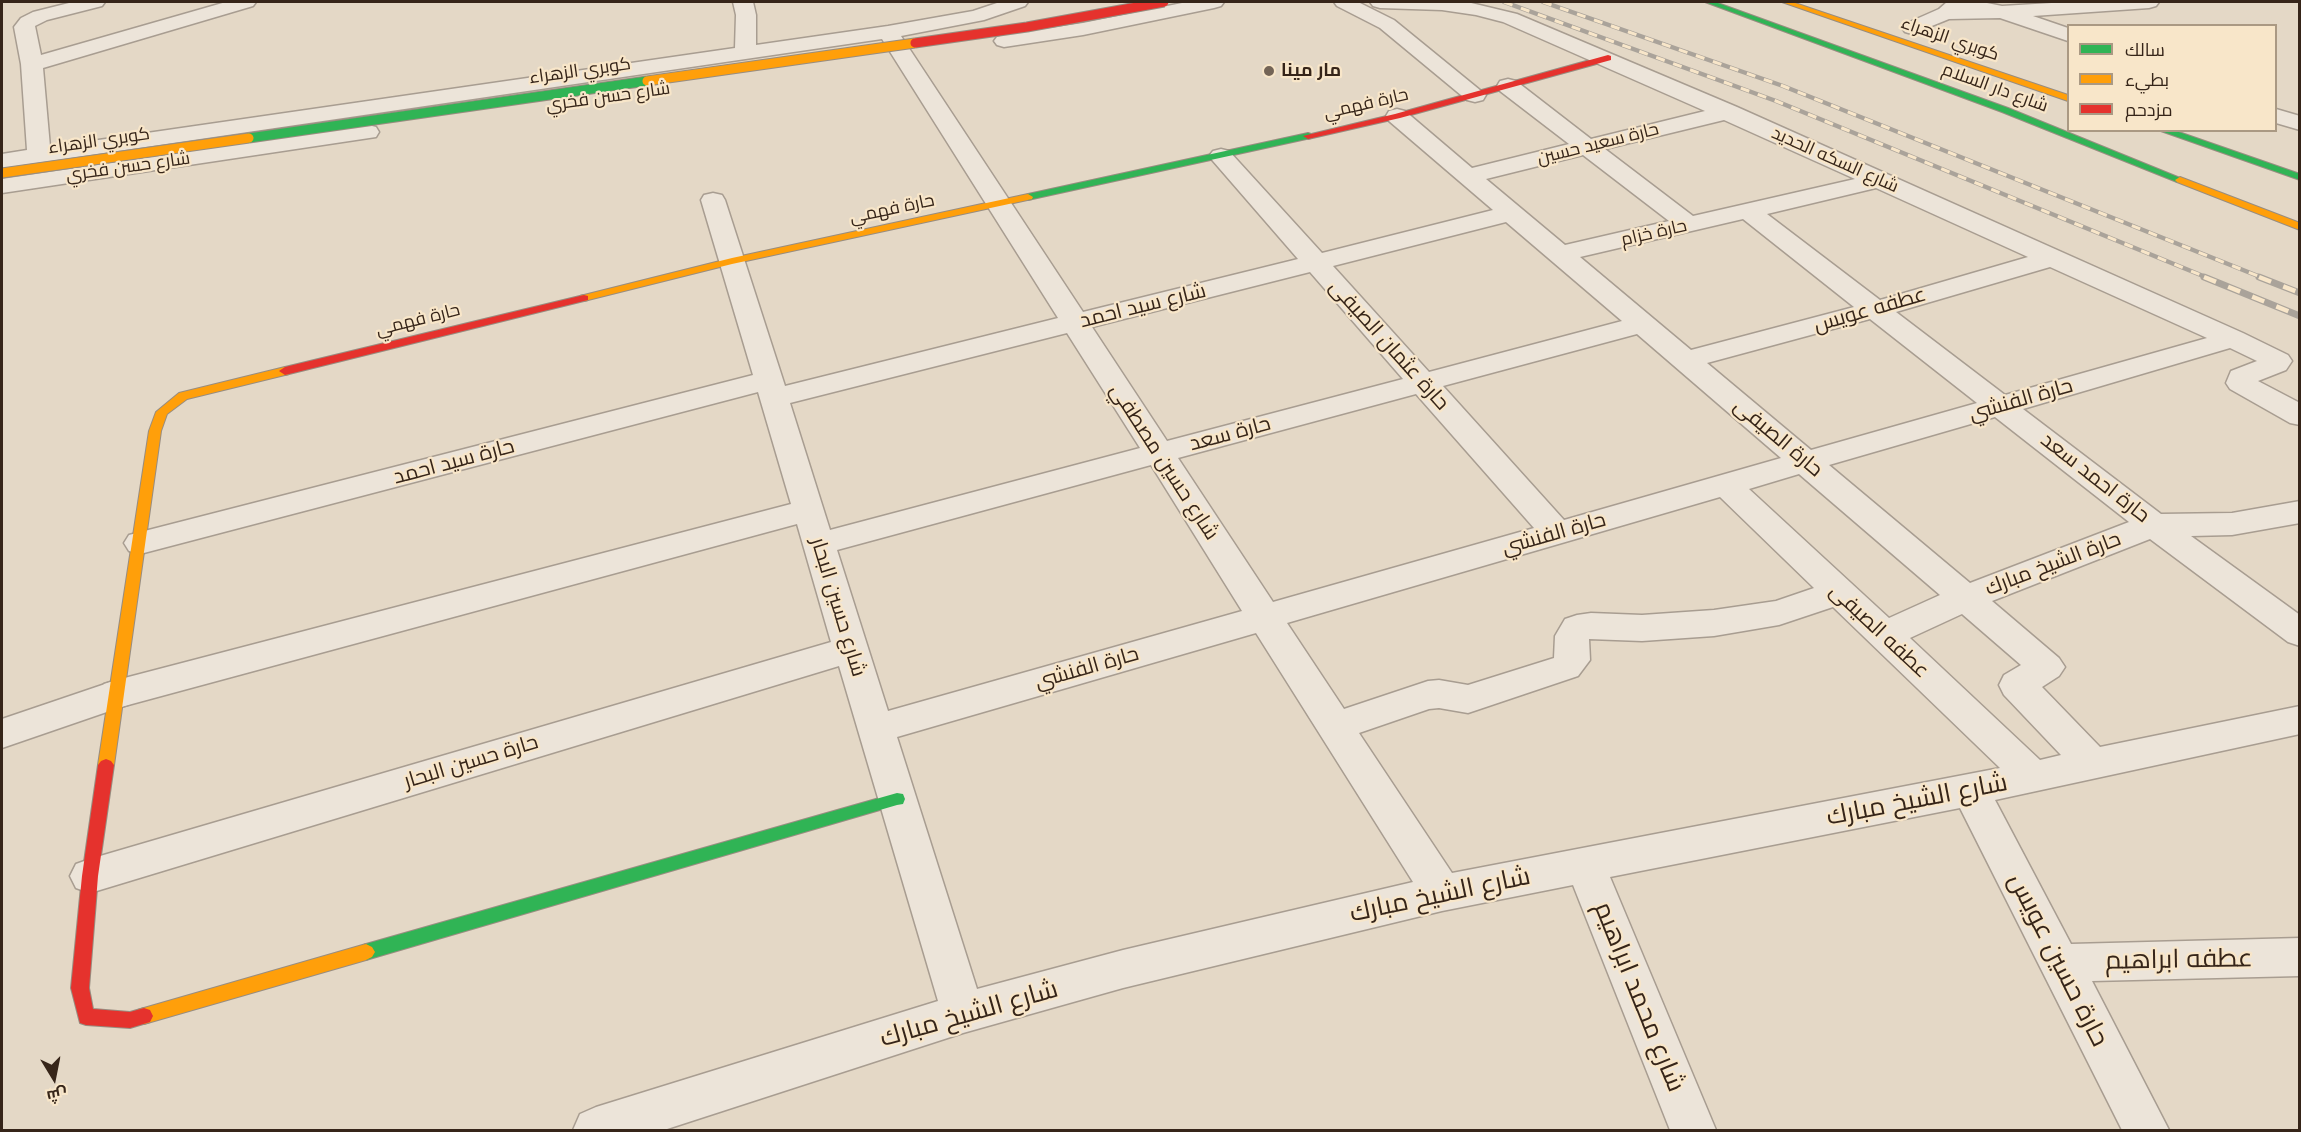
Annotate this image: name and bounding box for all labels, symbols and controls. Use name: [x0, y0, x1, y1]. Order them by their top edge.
street label: كوبري الزهراء: [1898, 12, 2002, 66]
legend: [2067, 24, 2277, 132]
text: سالك: [2125, 38, 2165, 61]
street label: كوبري الزهراء: [528, 53, 632, 89]
street label: شارع دار السلام: [1939, 59, 2051, 117]
place label: مار مينا: [1281, 60, 1341, 82]
marker: مار مينا: [1262, 64, 1276, 78]
text: بطيء: [2125, 68, 2169, 91]
street label: شارع حسن فخري: [544, 78, 672, 116]
street label: حارة فهمي: [1322, 84, 1410, 124]
text: مزدحم: [2125, 98, 2173, 121]
street label: حارة سعيد حسين: [1535, 118, 1661, 170]
street label: شارع السكه الحديد: [1768, 122, 1902, 198]
street label: كوبري الزهراء: [47, 123, 151, 159]
street label: شارع حسن فخري: [64, 148, 192, 186]
street label: حارة فهمي: [848, 189, 936, 229]
street label: حارة خزام: [1619, 215, 1689, 251]
street label: حارة عثمان الصيفى: [1324, 274, 1454, 416]
street label: شارع سيد احمد: [1077, 278, 1209, 334]
street label: عطفه عويس: [1811, 282, 1929, 338]
street label: حارة فهمي: [374, 299, 462, 341]
street label: حارة الفنشي: [1966, 373, 2076, 427]
street label: شارع حسين مصطفي: [1104, 379, 1224, 545]
street label: حارة الصيفى: [1728, 393, 1828, 483]
street label: حارة سعد: [1187, 411, 1273, 457]
street label: حارة احمد سعد: [2035, 428, 2155, 528]
street label: حارة سيد احمد: [391, 434, 517, 490]
street label: حارة الفنشي: [1499, 507, 1609, 561]
street label: حارة الشيخ مبارك: [1982, 527, 2124, 601]
street label: شارع حسين البحار: [805, 534, 871, 680]
street label: عطفه الصيفى: [1824, 579, 1934, 683]
street label: حارة الفنشي: [1032, 641, 1142, 695]
street label: حارة حسين البحار: [401, 730, 541, 794]
street label: شارع الشيخ مبارك: [1824, 767, 2010, 833]
street label: شارع الشيخ مبارك: [1347, 861, 1533, 929]
street label: حارة حسين عويس: [2001, 868, 2115, 1052]
street label: شارع محمد ابراهيم: [1587, 897, 1691, 1097]
street label: عطفه ابراهيم: [2105, 943, 2253, 977]
street label: شارع الشيخ مبارك: [876, 974, 1062, 1054]
north arrow: [24, 1048, 84, 1108]
text: ش: [45, 1084, 69, 1107]

